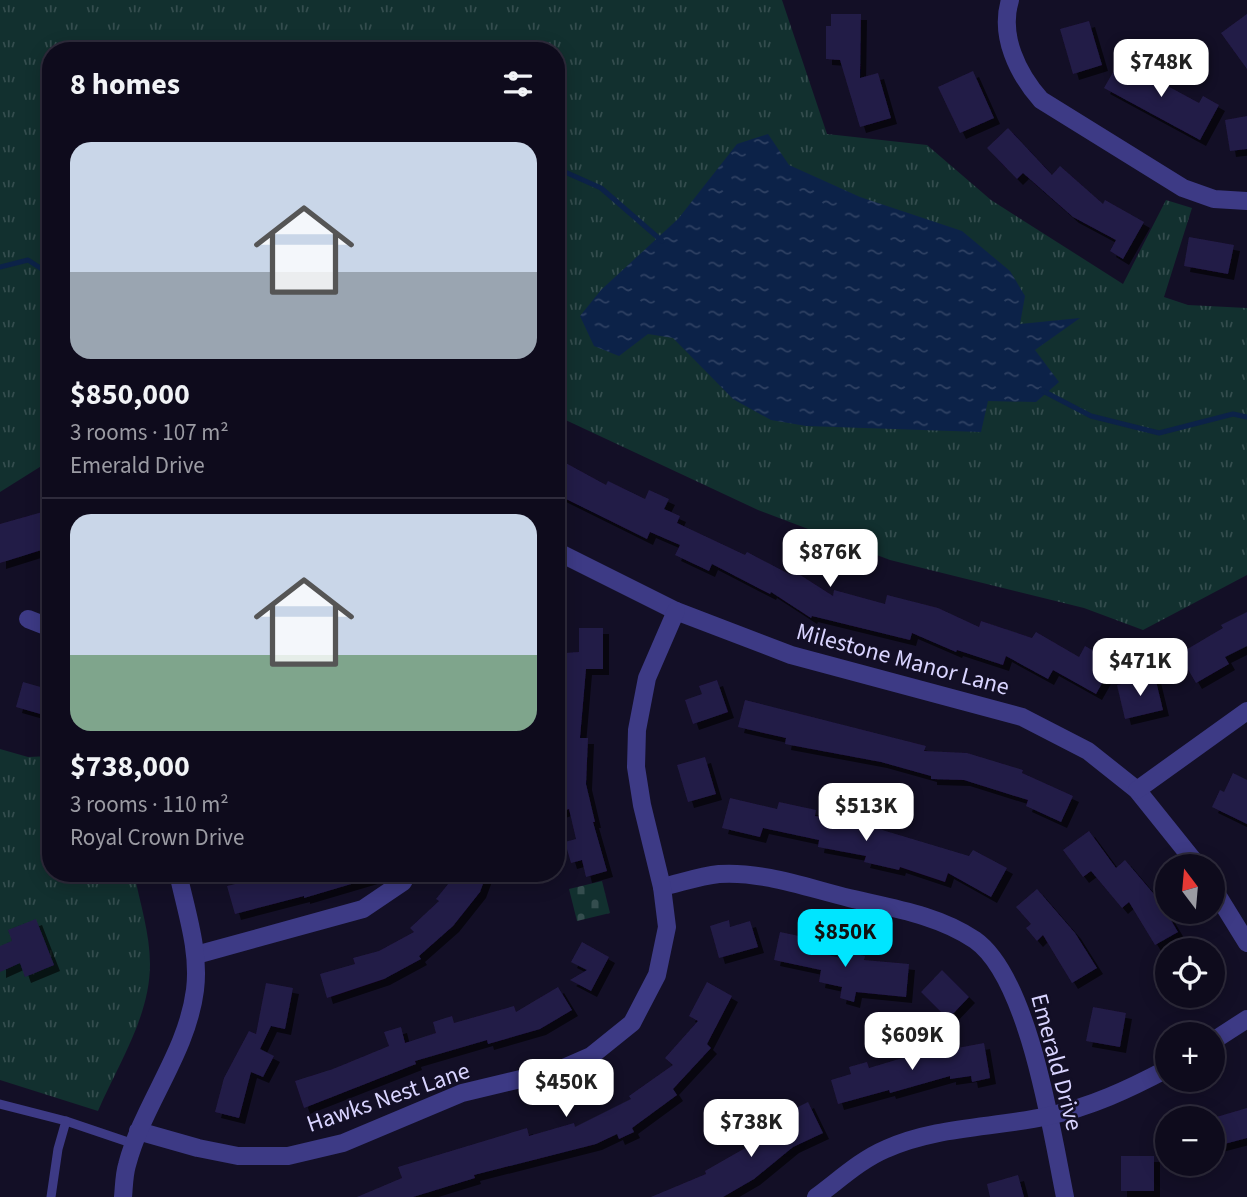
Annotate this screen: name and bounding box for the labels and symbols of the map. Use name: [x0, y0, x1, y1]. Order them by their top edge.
pin: $748K: [1112, 40, 1210, 99]
pin: $876K: [781, 530, 879, 589]
street label: Milestone Manor Lane: [792, 614, 1013, 705]
pin: $471K: [1091, 638, 1189, 698]
pin: $513K: [817, 784, 915, 843]
north arrow: [1155, 854, 1225, 924]
pin: $850K: [796, 909, 894, 969]
street label: Emerald Drive: [1021, 990, 1092, 1135]
pin: $609K: [863, 1012, 961, 1072]
street label: Hawks Nest Lane: [302, 1053, 474, 1142]
pin: $450K: [517, 1060, 615, 1119]
pin: $738K: [702, 1100, 800, 1159]

